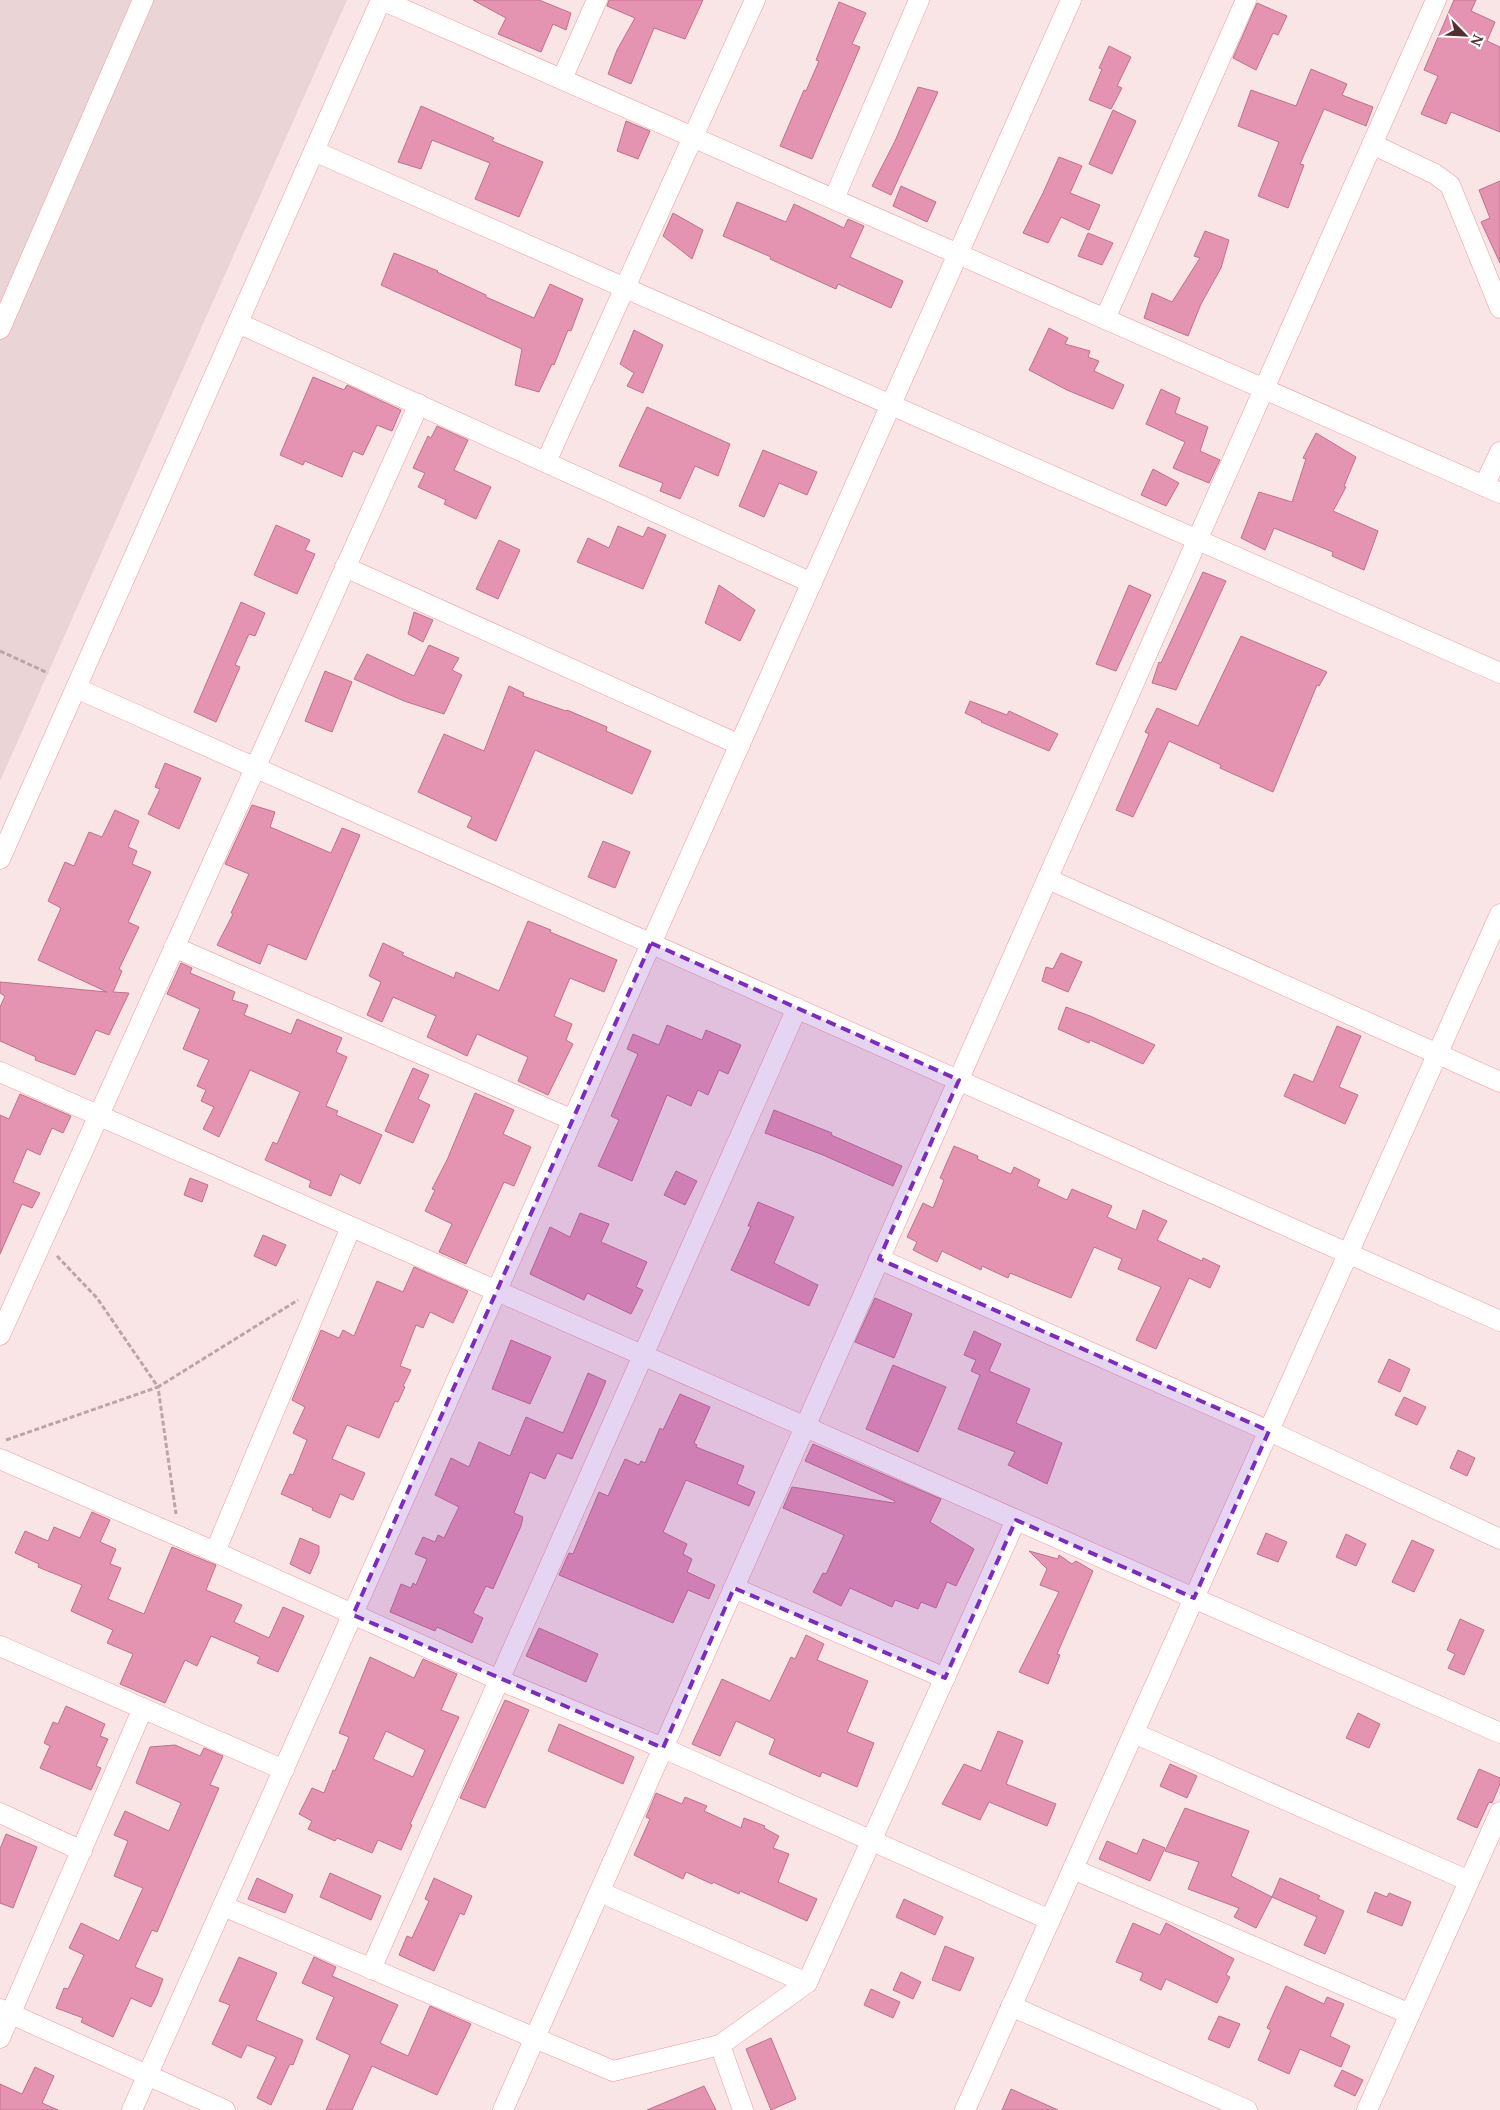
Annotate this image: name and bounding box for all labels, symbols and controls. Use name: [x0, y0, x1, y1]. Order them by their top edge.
north arrow: [1440, 10, 1490, 60]
text: N: [1466, 32, 1488, 49]

